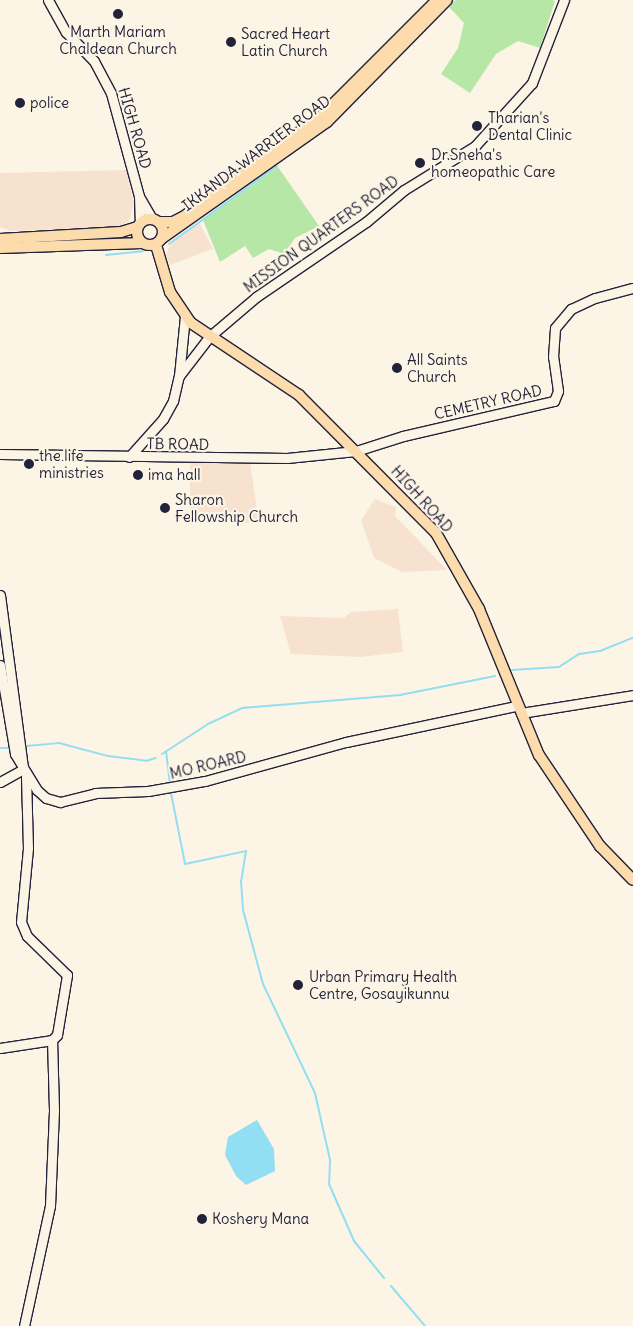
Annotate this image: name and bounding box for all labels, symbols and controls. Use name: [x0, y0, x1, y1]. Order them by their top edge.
marker: Marth Mariam Chaldean Church: [112, 8, 124, 20]
place label: Marth Mariam Chaldean Church: [59, 22, 177, 57]
place label: Sacred Heart Latin Church: [241, 24, 330, 59]
marker: Sacred Heart Latin Church: [225, 36, 237, 48]
street label: HIGH ROAD: [115, 85, 155, 171]
street label: IKKANDA WARRIER ROAD: [178, 91, 334, 215]
place label: police: [30, 94, 69, 112]
marker: police: [14, 97, 26, 109]
place label: Tharian's Dental Clinic: [488, 108, 572, 143]
marker: Tharian's Dental Clinic: [470, 119, 484, 133]
place label: Dr.Sneha's homeopathic Care: [431, 145, 555, 180]
marker: Dr.Sneha's homeopathic Care: [413, 156, 427, 170]
street label: MISSION QUARTERS ROAD: [240, 172, 402, 296]
place label: All Saints Church: [407, 350, 468, 385]
marker: All Saints Church: [391, 362, 403, 374]
street label: CEMETRY ROAD: [432, 381, 544, 423]
street label: TB ROAD: [147, 434, 209, 454]
place label: the life ministries: [39, 446, 104, 481]
marker: the life ministries: [23, 458, 35, 470]
street label: HIGH ROAD: [387, 462, 457, 536]
place label: ima hall: [148, 466, 201, 484]
marker: ima hall: [132, 469, 144, 481]
place label: Sharon Fellowship Church: [175, 490, 298, 525]
marker: Sharon Fellowship Church: [159, 502, 171, 514]
street label: MO ROARD: [168, 747, 248, 783]
place label: Urban Primary Health Centre, Gosayikunnu: [309, 967, 457, 1002]
marker: Urban Primary Health Centre, Gosayikunnu: [291, 978, 305, 992]
place label: Koshery Mana: [212, 1210, 309, 1228]
marker: Koshery Mana: [196, 1213, 208, 1225]

